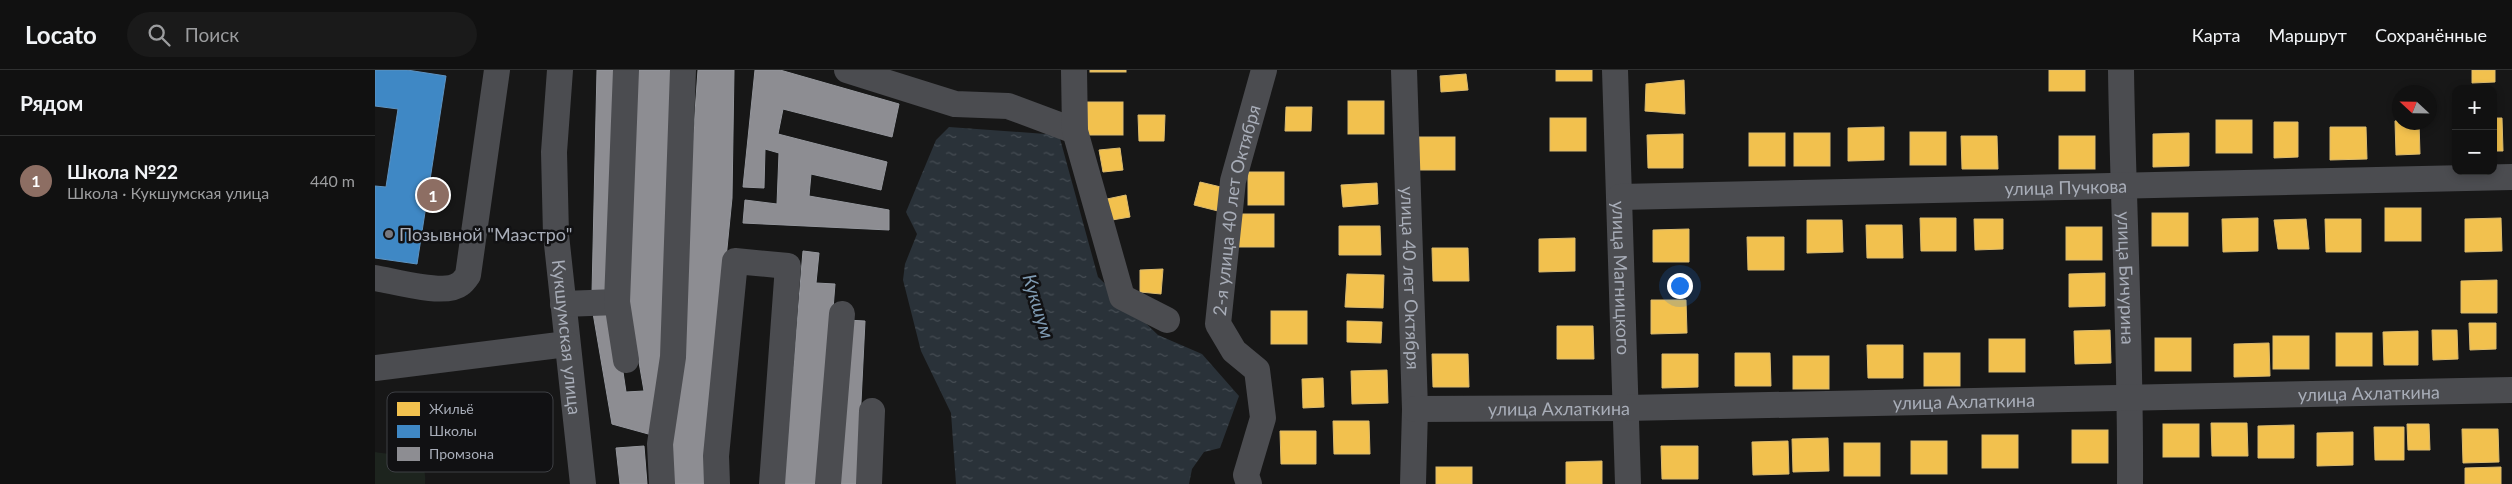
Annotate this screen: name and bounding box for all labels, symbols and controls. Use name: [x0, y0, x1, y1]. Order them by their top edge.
search box: [127, 12, 477, 57]
text: Locato: [25, 20, 97, 49]
icon: search: [145, 21, 173, 49]
text: Поиск: [185, 23, 239, 46]
text: Карта: [2192, 24, 2240, 46]
text: Маршрут: [2268, 24, 2347, 46]
text: Сохранённые: [2375, 24, 2487, 46]
north arrow: [2392, 85, 2437, 130]
map controls: [2452, 85, 2497, 175]
button: +: [2452, 85, 2497, 130]
text: Рядом: [20, 90, 83, 115]
street label: 2-я улица 40 лет Октября: [1208, 102, 1265, 317]
button: −: [2452, 130, 2497, 175]
text: Школа №22: [67, 160, 178, 183]
text: 1: [31, 171, 41, 190]
text: 440 m: [310, 171, 355, 190]
street label: улица Пучкова: [2004, 175, 2127, 199]
pin: 1: [417, 176, 449, 214]
text: Школа · Кукшумская улица: [67, 183, 269, 202]
street label: улица 40 лет Октября: [1397, 186, 1425, 370]
street label: улица Магницкого: [1608, 200, 1635, 355]
street label: улица Бичурина: [2114, 211, 2140, 345]
place label: Позывной "Маэстро": [399, 223, 572, 245]
marker: Позывной "Маэстро": [383, 228, 395, 240]
street label: Кукшумская улица: [548, 258, 586, 416]
water label: Кукшум: [1018, 271, 1060, 341]
your location: [1667, 273, 1693, 299]
street label: улица Ахлаткина: [2298, 380, 2440, 405]
street label: улица Ахлаткина: [1893, 389, 2035, 414]
legend: [387, 392, 553, 472]
street label: улица Ахлаткина: [1488, 397, 1630, 420]
text: Жильё: [429, 400, 474, 417]
text: Школы: [429, 422, 477, 439]
text: Промзона: [429, 445, 494, 462]

